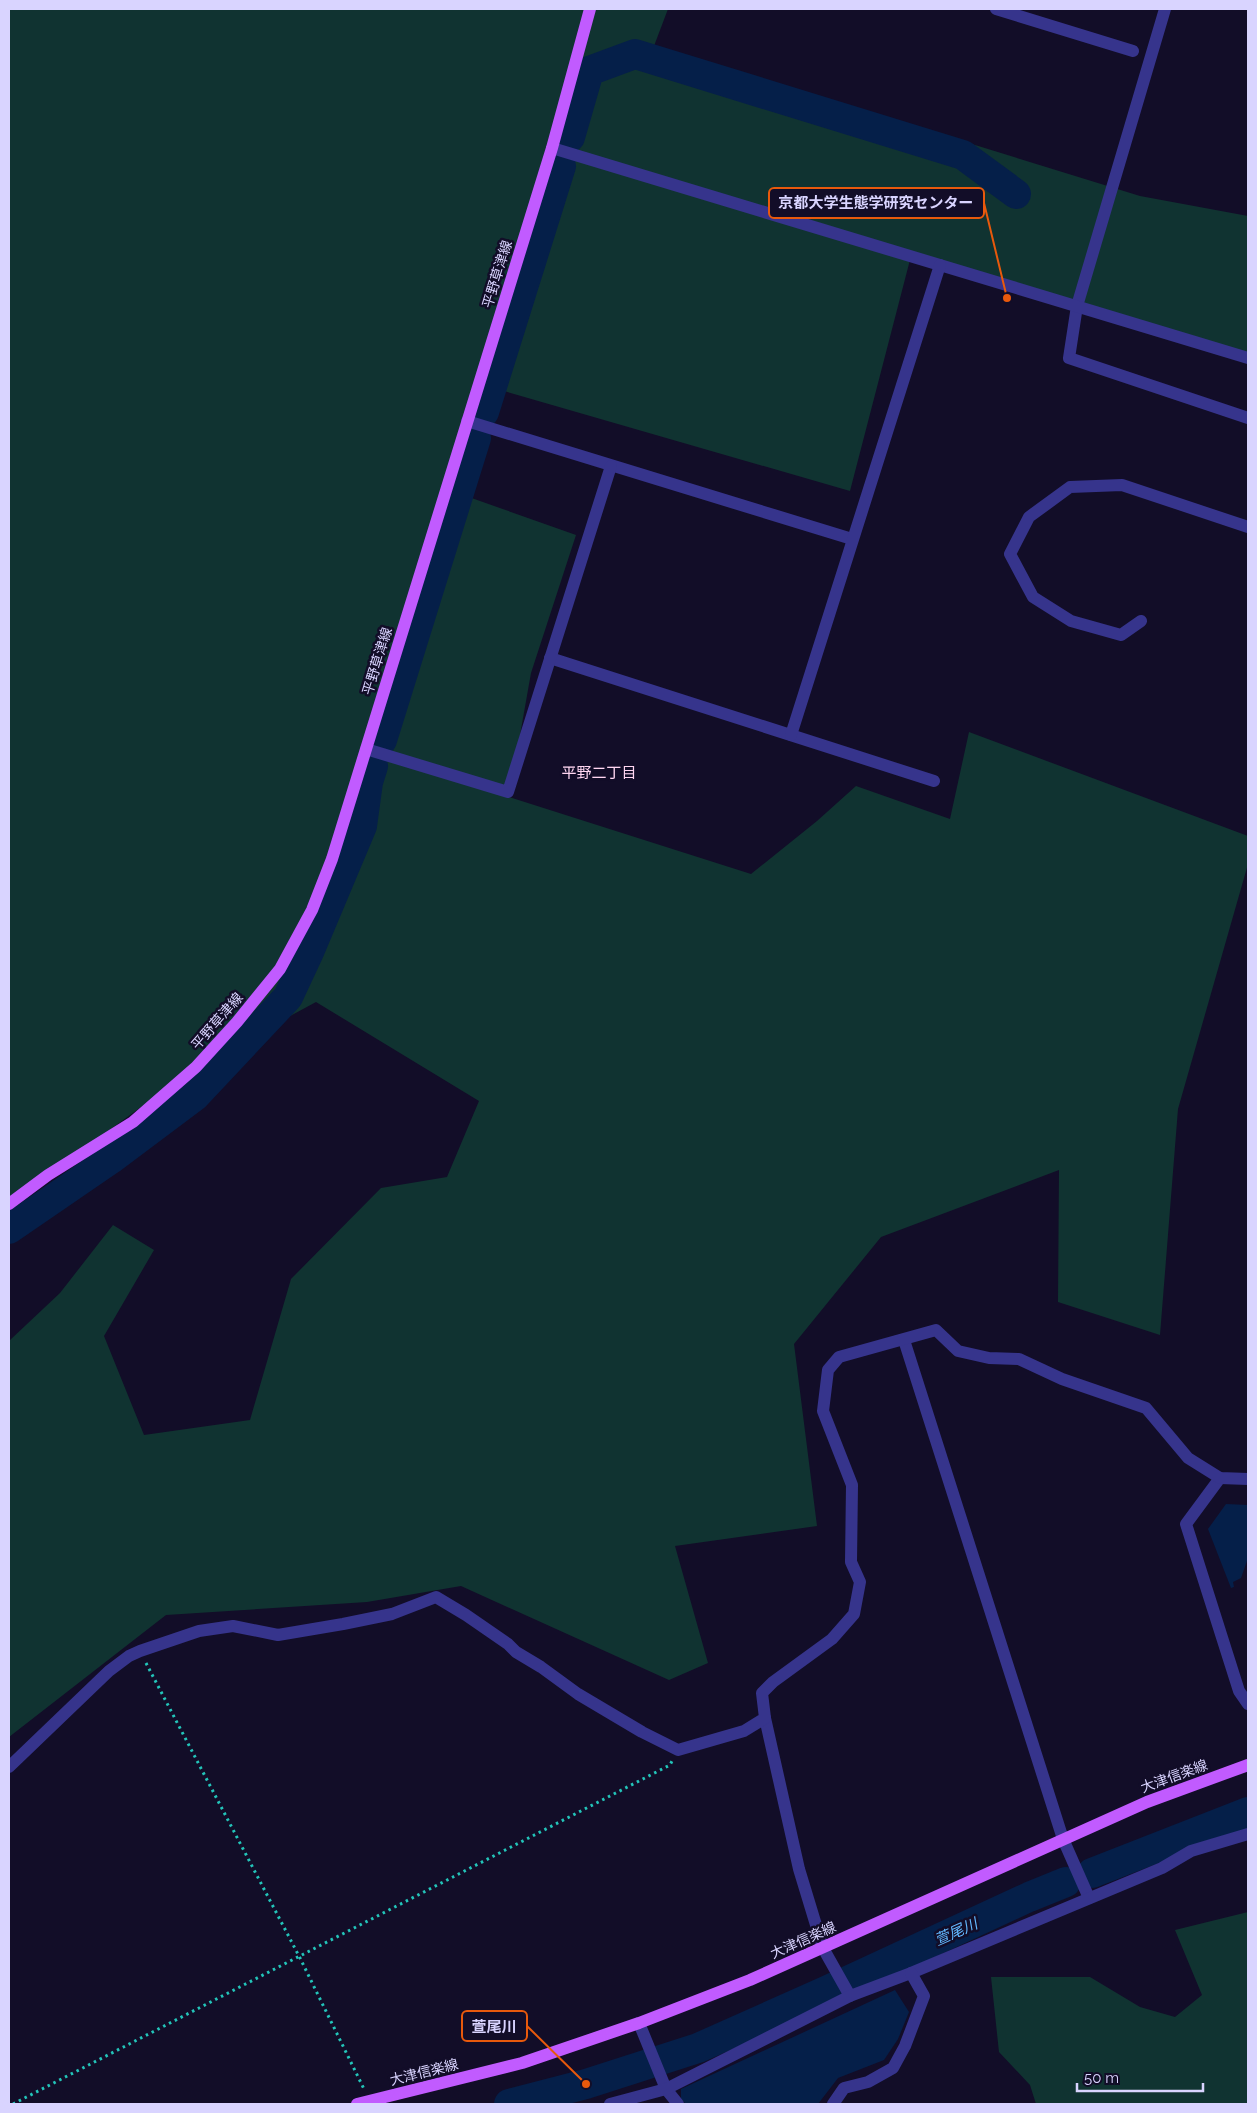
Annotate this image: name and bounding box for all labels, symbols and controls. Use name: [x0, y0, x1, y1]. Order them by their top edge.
callout: 京都大学生態学研究センター: [769, 188, 984, 218]
text: 京都大学生態学研究センター: [778, 194, 974, 212]
street label: 平野草津線: [479, 238, 515, 310]
street label: 平野草津線: [359, 625, 395, 697]
district label: 平野二丁目: [561, 764, 637, 782]
street label: 平野草津線: [188, 989, 246, 1053]
street label: 大津信楽線: [1138, 1757, 1210, 1795]
water label: 萱尾川: [932, 1914, 982, 1949]
street label: 大津信楽線: [768, 1918, 838, 1962]
callout: 萱尾川: [462, 2011, 527, 2041]
text: 萱尾川: [471, 2018, 517, 2036]
street label: 大津信楽線: [388, 2056, 460, 2088]
scale bar: [1077, 2060, 1203, 2092]
text: 50 m: [1084, 2069, 1119, 2087]

